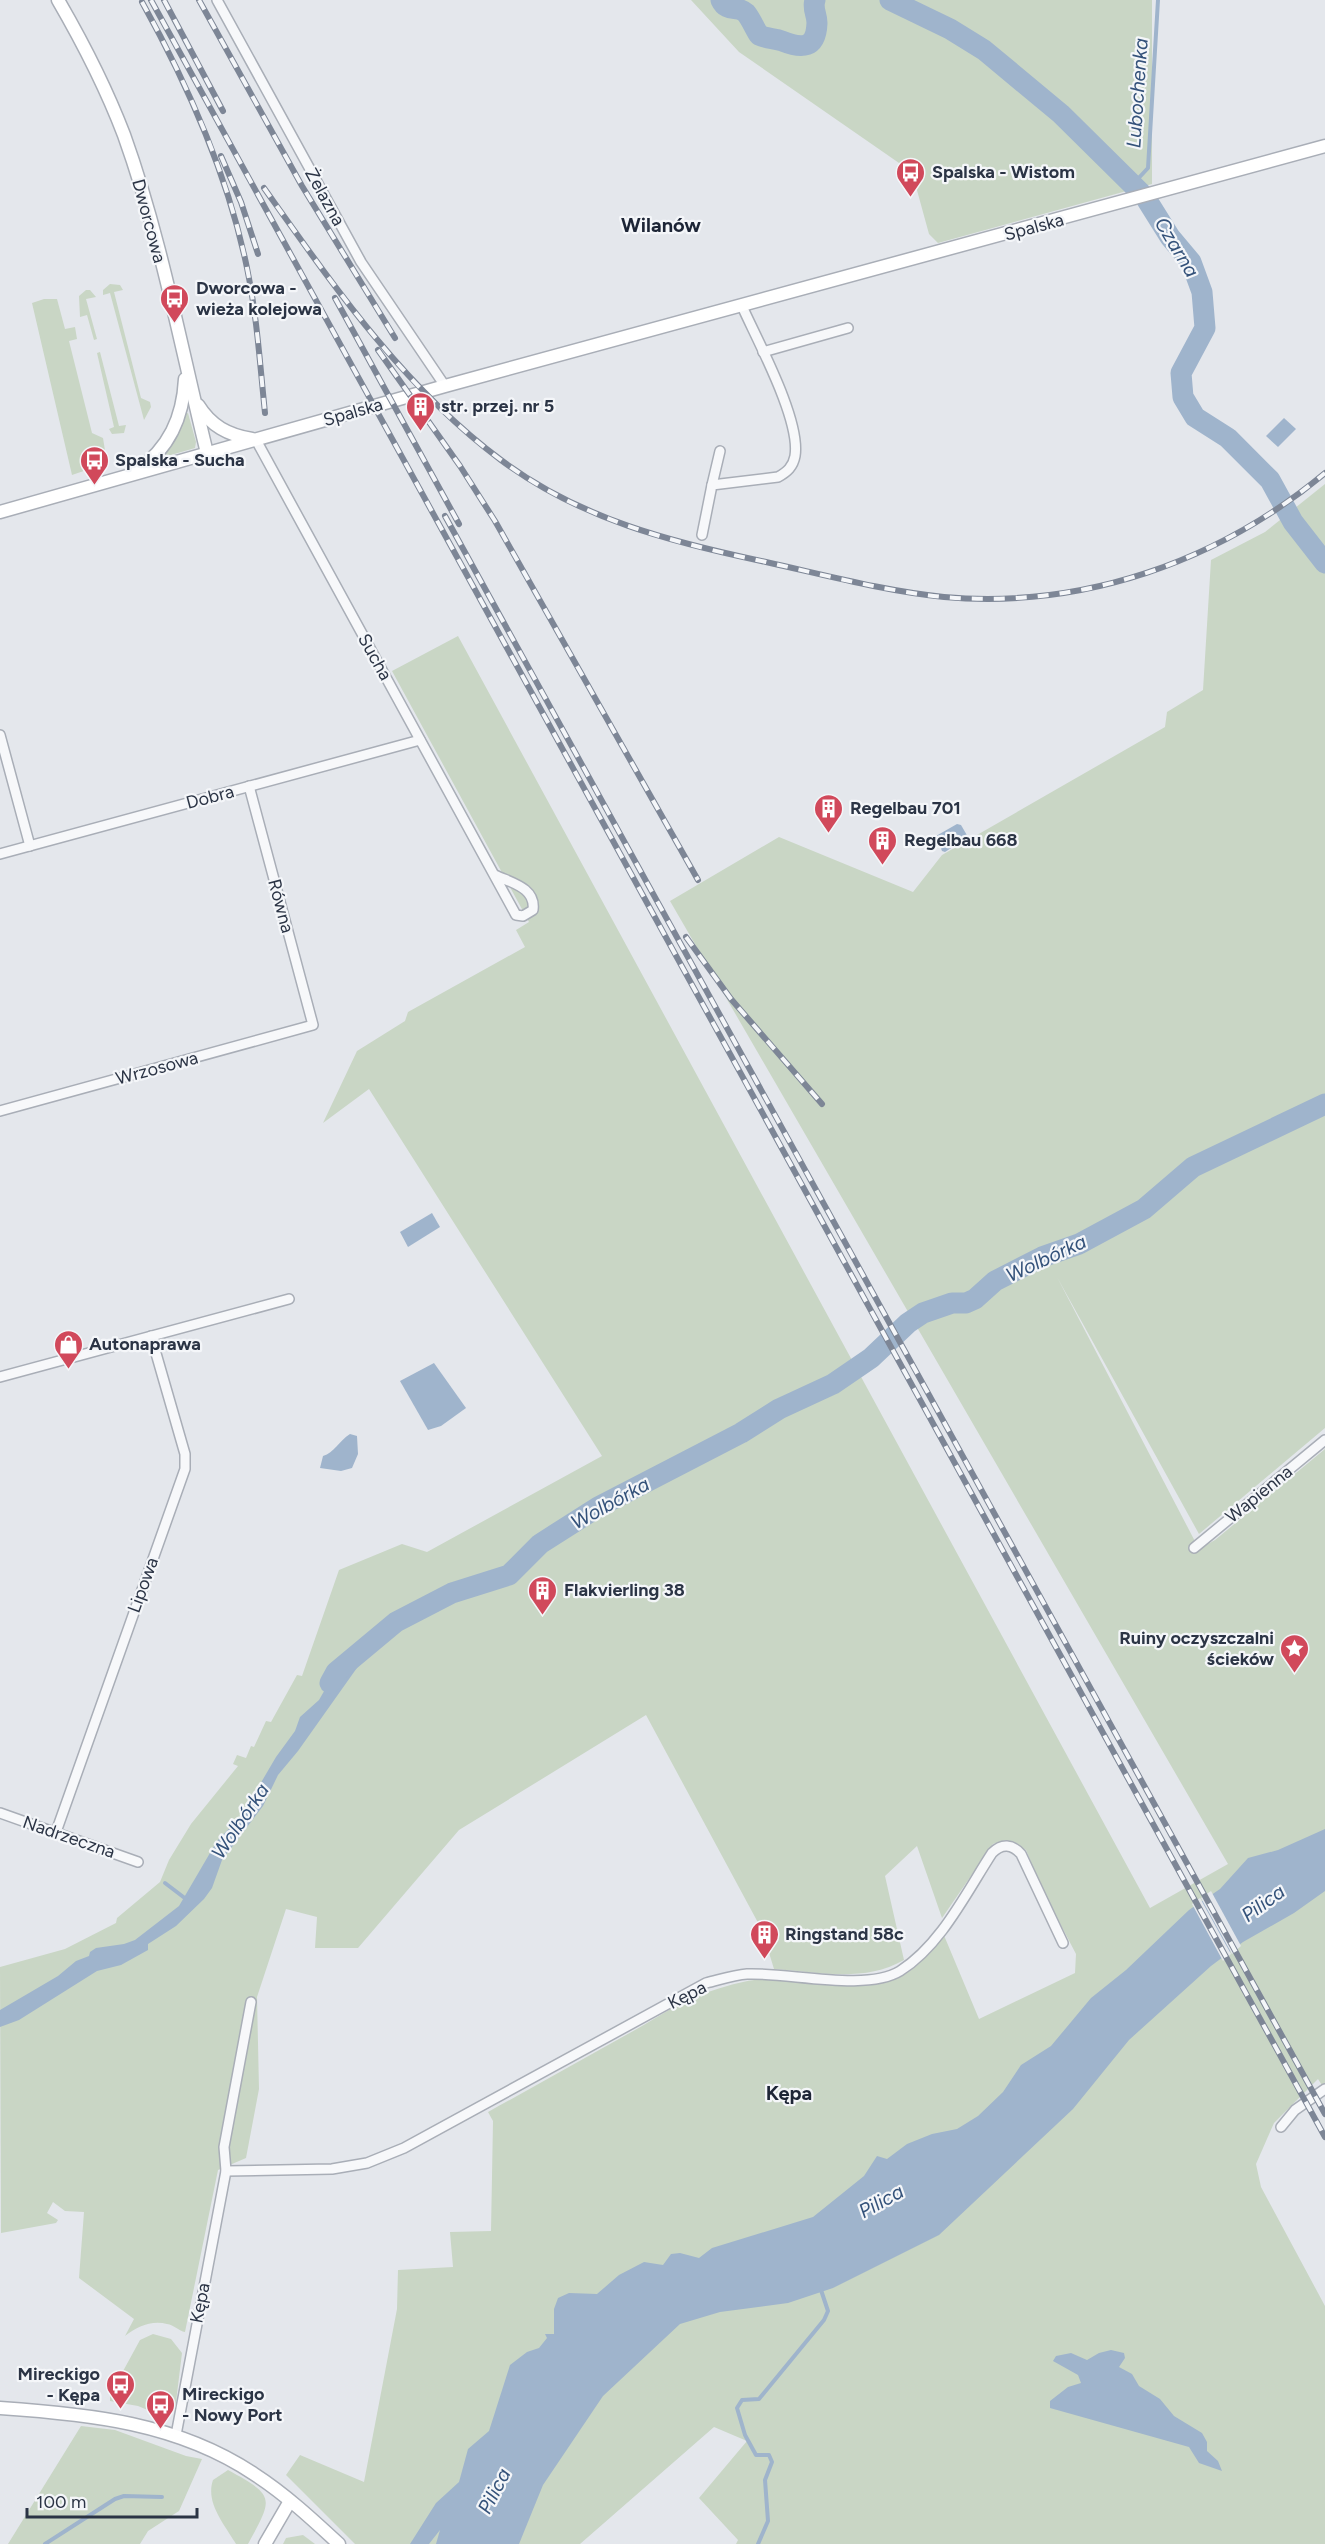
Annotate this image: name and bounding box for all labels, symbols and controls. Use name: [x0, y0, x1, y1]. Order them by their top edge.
water label: Lubochenka: [1121, 37, 1153, 149]
bus stop icon: Spalska - Wistom: [895, 156, 927, 198]
place label: Spalska - Wistom: [932, 161, 1075, 183]
street label: Żelazna: [300, 164, 350, 230]
street label: Dworcowa: [127, 177, 171, 265]
street label: Spalska: [1002, 208, 1066, 246]
district label: Wilanów: [621, 213, 701, 237]
water label: Czarna: [1150, 213, 1204, 282]
place label: Dworcowa - wieża kolejowa: [196, 277, 322, 320]
bus stop icon: Dworcowa - wieża kolejowa: [159, 282, 191, 324]
building icon: str. przej. nr 5: [404, 390, 436, 432]
street label: Spalska: [321, 393, 385, 431]
place label: str. przej. nr 5: [441, 395, 554, 417]
bus stop icon: Spalska - Sucha: [78, 444, 110, 486]
place label: Spalska - Sucha: [115, 449, 245, 471]
street label: Sucha: [353, 630, 397, 684]
street label: Dobra: [184, 780, 236, 814]
building icon: Regelbau 701: [813, 792, 845, 834]
place label: Regelbau 701: [850, 797, 961, 819]
building icon: Regelbau 668: [867, 824, 899, 866]
place label: Regelbau 668: [904, 829, 1018, 851]
street label: Równa: [263, 877, 299, 935]
street label: Wrzosowa: [113, 1046, 201, 1090]
water label: Wolbórka: [1002, 1229, 1090, 1287]
shop icon: Autonaprawa: [52, 1328, 84, 1370]
place label: Autonaprawa: [89, 1333, 201, 1355]
street label: Wapienna: [1221, 1460, 1297, 1528]
water label: Wolbórka: [567, 1472, 654, 1534]
street label: Lipowa: [123, 1554, 163, 1616]
building icon: Flakvierling 38: [527, 1574, 559, 1616]
place label: Flakvierling 38: [564, 1579, 685, 1601]
place label: Ruiny oczyszczalni ścieków: [1119, 1627, 1274, 1670]
place icon: Ruiny oczyszczalni ścieków: [1279, 1632, 1311, 1674]
water label: Wolbórka: [206, 1778, 274, 1863]
street label: Nadrzeczna: [20, 1811, 118, 1863]
water label: Pilica: [1237, 1879, 1290, 1927]
building icon: Ringstand 58c: [748, 1918, 780, 1960]
place label: Ringstand 58c: [785, 1923, 904, 1945]
street label: Kępa: [664, 1976, 710, 2014]
district label: Kępa: [766, 2081, 812, 2105]
water label: Pilica: [854, 2179, 908, 2223]
street label: Kępa: [185, 2281, 215, 2325]
place label: Mireckigo - Kępa: [18, 2363, 100, 2406]
bus stop icon: Mireckigo - Kępa: [105, 2368, 137, 2410]
place label: Mireckigo - Nowy Port: [182, 2383, 282, 2426]
bus stop icon: Mireckigo - Nowy Port: [145, 2388, 177, 2430]
water label: Pilica: [472, 2464, 516, 2518]
scale bar: [27, 2481, 196, 2519]
text: 100 m: [36, 2491, 86, 2513]

